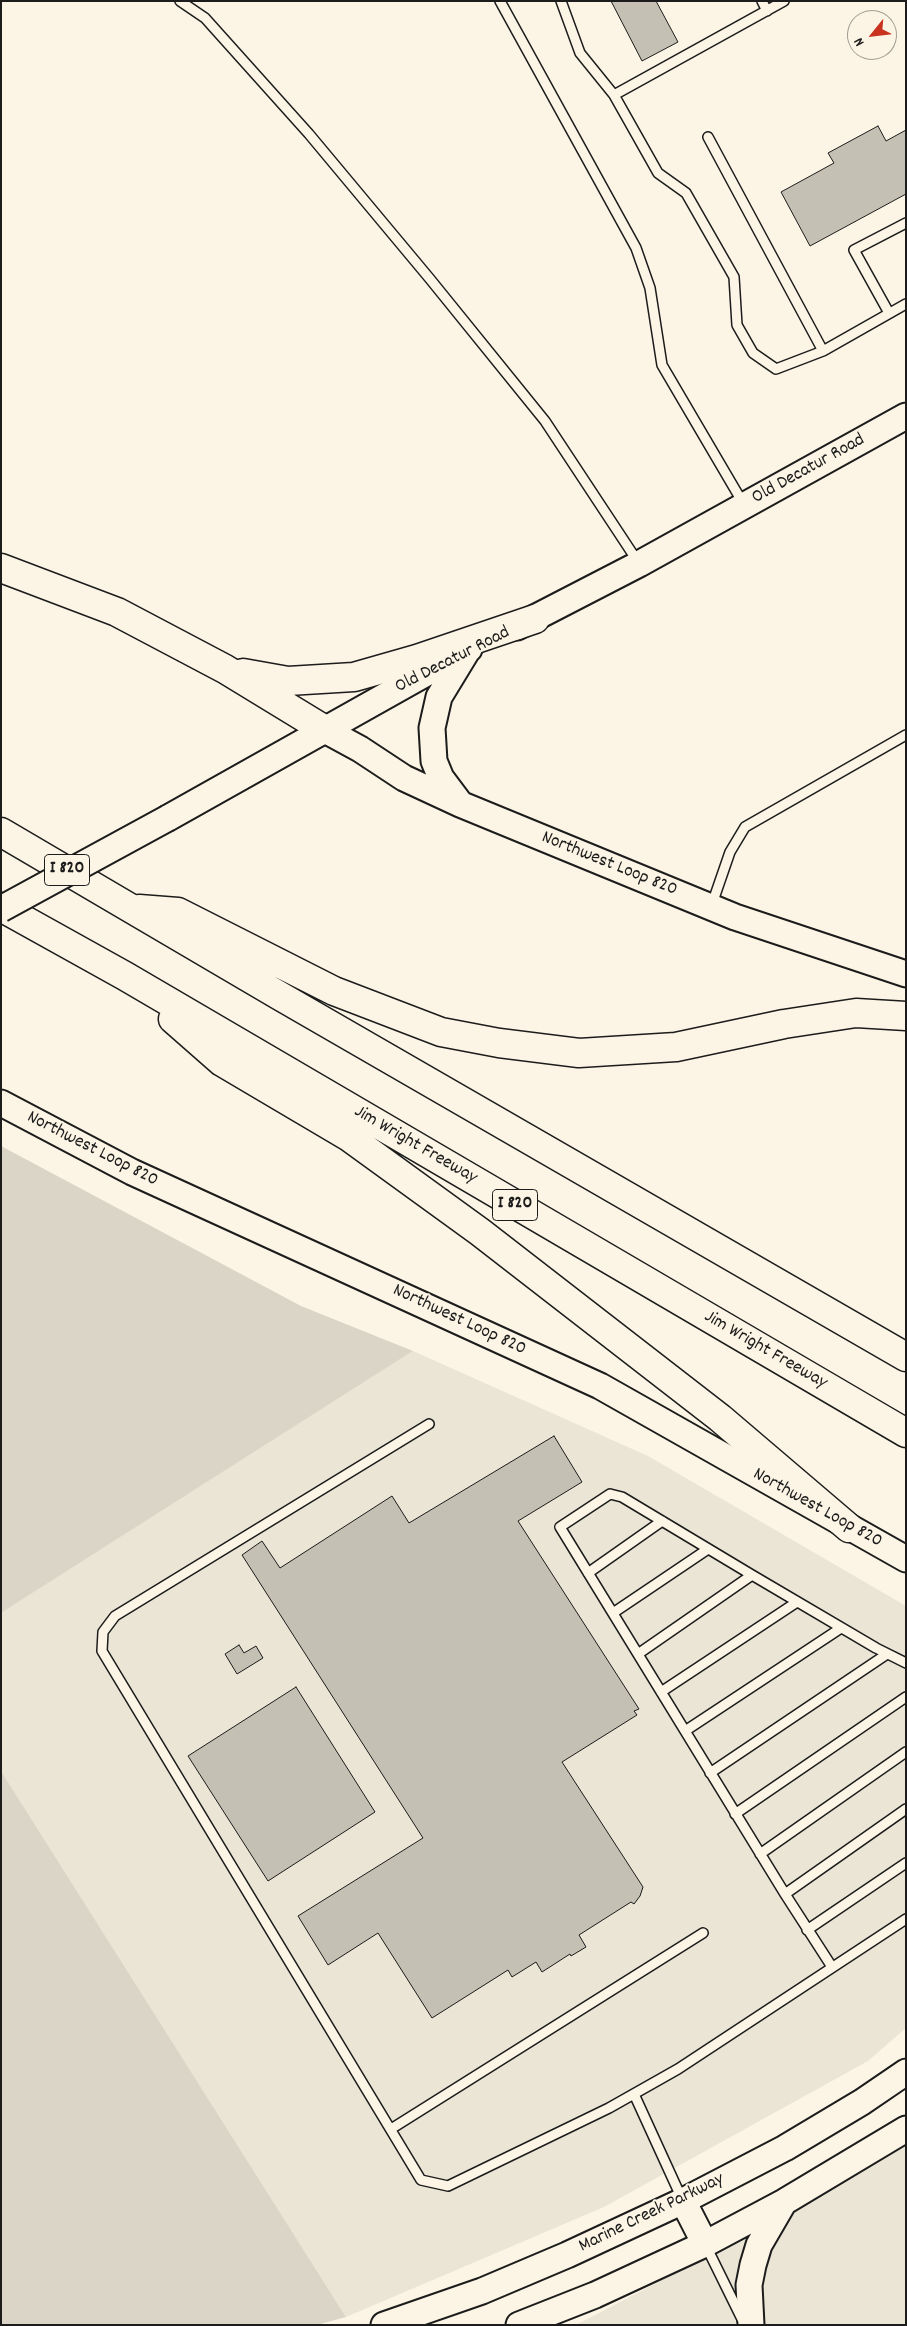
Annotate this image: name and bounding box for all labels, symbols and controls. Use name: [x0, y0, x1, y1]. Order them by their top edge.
north arrow: [847, 10, 897, 60]
text: N: [849, 34, 870, 50]
street label: Old Decatur Road: [749, 430, 869, 510]
street label: Old Decatur Road: [392, 622, 514, 700]
street label: Northwest Loop 820: [538, 827, 680, 903]
road number: I 820: [44, 854, 90, 886]
street label: Jim Wright Freeway: [349, 1101, 481, 1191]
street label: Northwest Loop 820: [22, 1107, 162, 1193]
road number: I 820: [492, 1190, 538, 1220]
street label: Northwest Loop 820: [389, 1280, 529, 1362]
street label: Jim Wright Freeway: [699, 1306, 831, 1396]
street label: Northwest Loop 820: [748, 1464, 886, 1554]
street label: Marine Creek Parkway: [576, 2169, 728, 2259]

